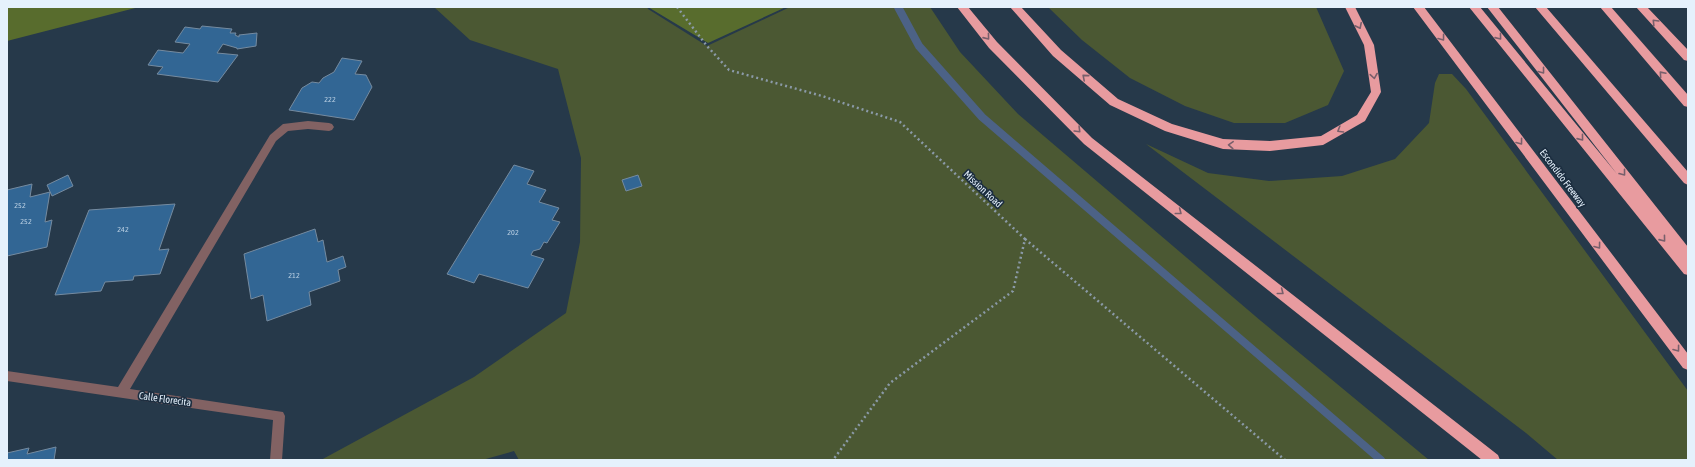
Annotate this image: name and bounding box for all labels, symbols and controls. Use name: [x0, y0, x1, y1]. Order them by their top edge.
one-way arrow: [1652, 19, 1660, 27]
one-way arrow: [1354, 22, 1362, 29]
one-way arrow: [982, 33, 989, 40]
one-way arrow: [1494, 33, 1501, 40]
one-way arrow: [1437, 34, 1444, 41]
one-way arrow: [1538, 66, 1545, 73]
one-way arrow: [1660, 71, 1667, 79]
one-way arrow: [1369, 73, 1378, 79]
one-way arrow: [1082, 74, 1089, 81]
house number: 222: [324, 95, 336, 104]
one-way arrow: [1073, 125, 1081, 133]
one-way arrow: [1337, 126, 1344, 133]
one-way arrow: [1576, 134, 1583, 141]
one-way arrow: [1515, 137, 1522, 144]
one-way arrow: [1228, 140, 1234, 149]
street label: Escondido Freeway: [1538, 147, 1588, 209]
street label: Mission Road: [962, 168, 1005, 210]
one-way arrow: [1618, 168, 1625, 175]
house number: 252: [14, 201, 26, 210]
one-way arrow: [1174, 207, 1181, 214]
house number: 252: [20, 217, 32, 226]
house number: 242: [117, 225, 129, 234]
house number: 202: [507, 228, 519, 237]
one-way arrow: [1658, 235, 1665, 242]
one-way arrow: [1594, 241, 1601, 248]
house number: 212: [288, 271, 300, 280]
one-way arrow: [1276, 288, 1283, 295]
one-way arrow: [1672, 345, 1679, 352]
street label: Calle Florecita: [138, 390, 192, 408]

